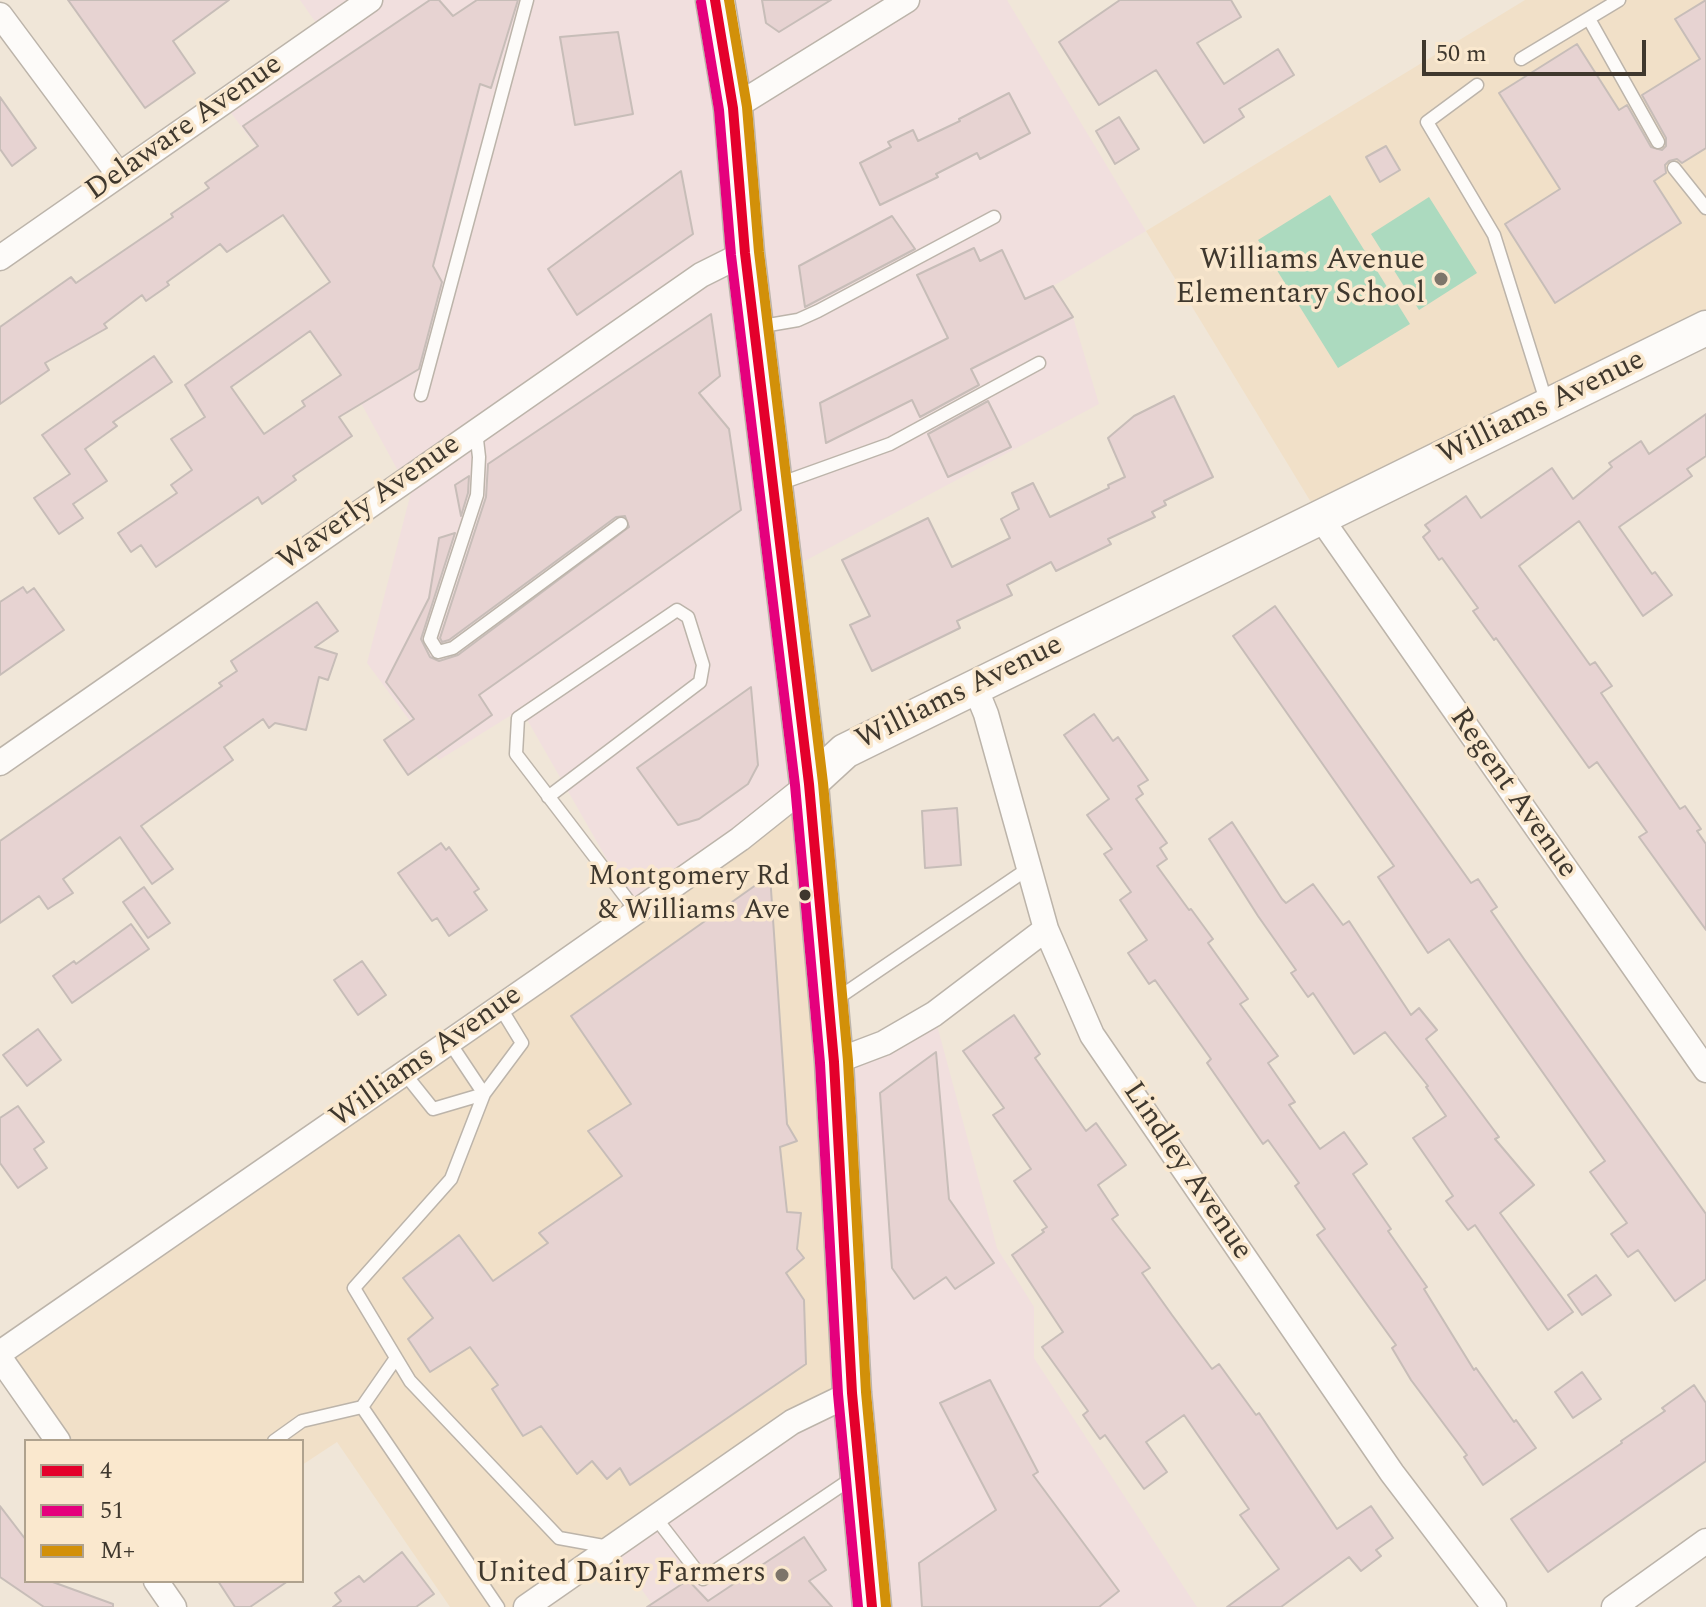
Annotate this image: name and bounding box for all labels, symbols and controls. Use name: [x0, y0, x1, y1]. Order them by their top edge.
scale bar: [1426, 24, 1650, 74]
text: 50 m: [1436, 36, 1487, 72]
street label: Delaware Avenue: [80, 48, 290, 210]
place label: Williams Avenue Elementary School: [1175, 244, 1425, 314]
marker: Williams Avenue Elementary School: [1432, 270, 1450, 288]
street label: Williams Avenue: [1433, 343, 1651, 475]
street label: Waverly Avenue: [272, 428, 468, 580]
street label: Williams Avenue: [851, 628, 1069, 760]
street label: Regent Avenue: [1440, 702, 1584, 886]
place label: Montgomery Rd & Williams Ave: [588, 862, 790, 928]
marker: Montgomery Rd & Williams Ave: [797, 887, 813, 903]
street label: Williams Avenue: [324, 979, 530, 1137]
street label: Lindley Avenue: [1113, 1076, 1259, 1268]
legend: [24, 1439, 304, 1583]
text: 4: [100, 1453, 112, 1489]
text: 51: [100, 1493, 124, 1529]
text: M+: [100, 1533, 135, 1569]
place label: United Dairy Farmers: [476, 1557, 766, 1593]
marker: United Dairy Farmers: [773, 1566, 791, 1584]

